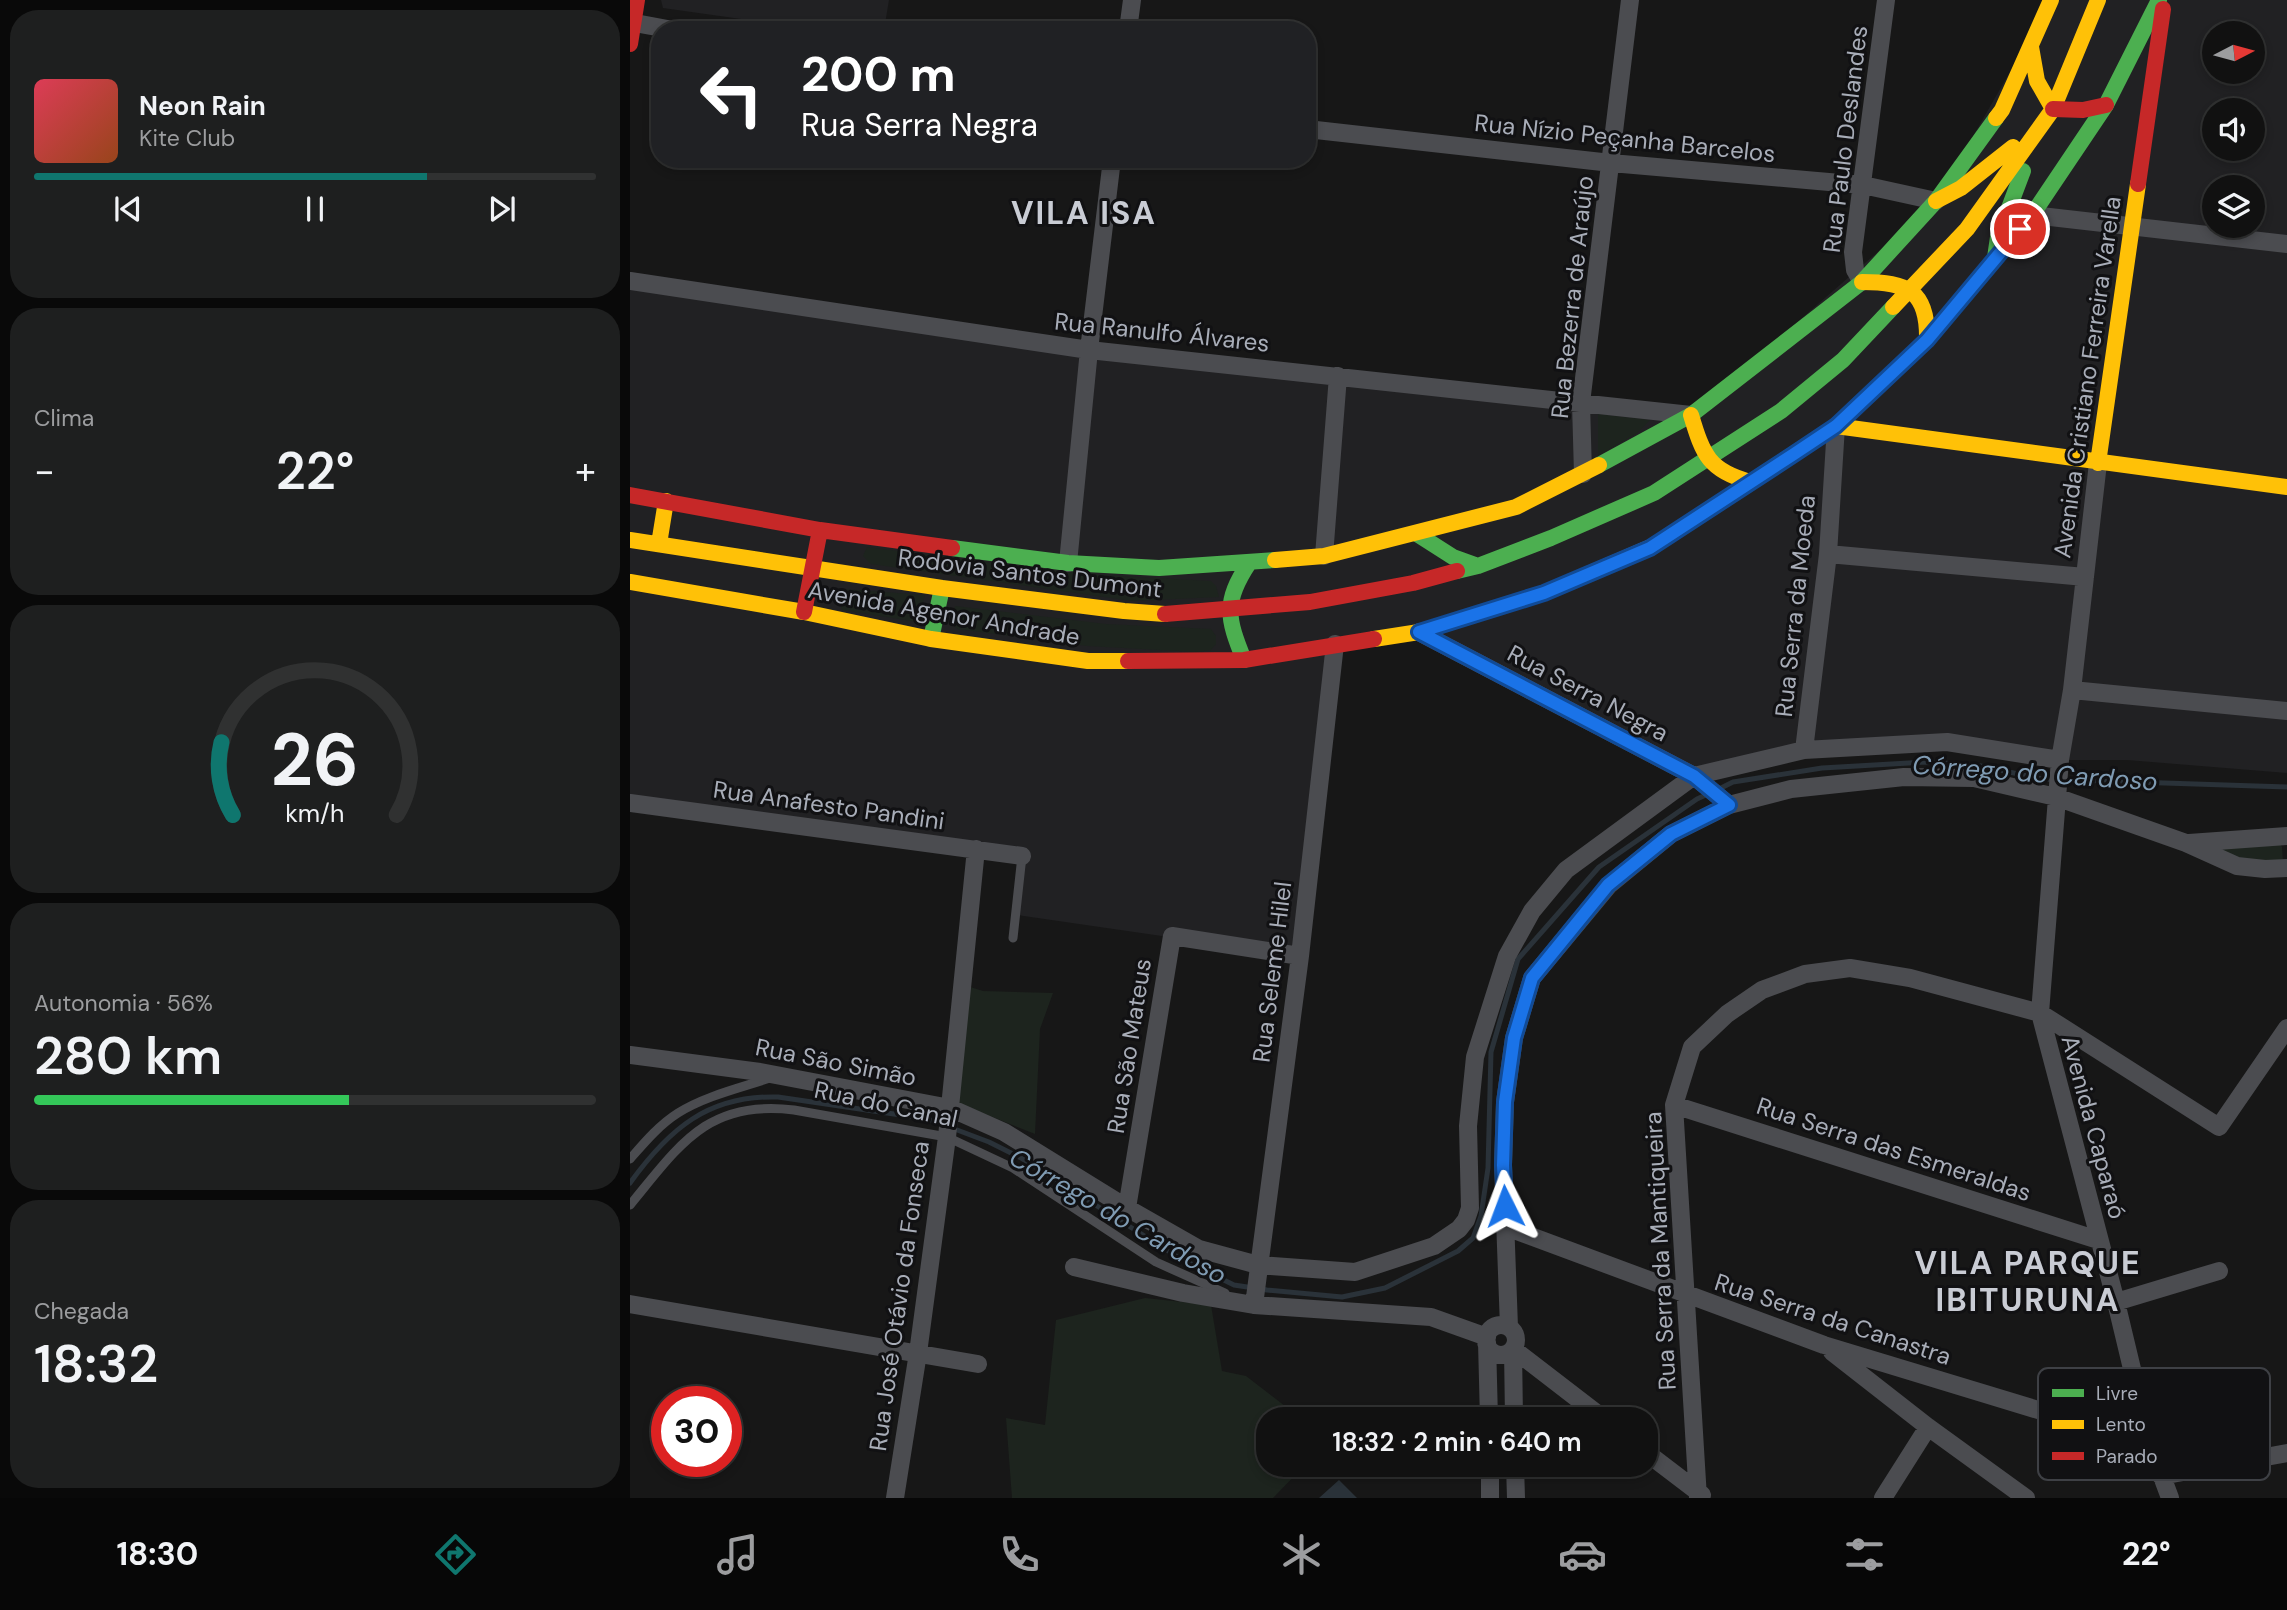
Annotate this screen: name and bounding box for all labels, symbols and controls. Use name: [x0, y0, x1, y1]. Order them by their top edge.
north arrow: [2202, 21, 2264, 84]
map controls: [2202, 21, 2265, 238]
street label: Rua Paulo Deslandes: [1816, 24, 1874, 254]
text: 200 m: [801, 42, 956, 106]
icon: left: [686, 49, 777, 140]
text: Neon Rain: [139, 89, 266, 123]
button: sound: [2202, 98, 2265, 161]
text: Rua Serra Negra: [801, 104, 1038, 146]
street label: Rua Nízio Peçanha Barcelos: [1473, 107, 1777, 169]
text: Kite Club: [139, 123, 235, 153]
street label: Rua Bezerra de Araújo: [1544, 174, 1600, 420]
button: layers: [2202, 175, 2265, 238]
icon: previous: [109, 190, 147, 228]
icon: pause: [296, 190, 334, 228]
icon: next: [483, 190, 521, 228]
district label: VILA ISA: [1011, 192, 1157, 234]
street label: Avenida Cristiano Ferreira Varella: [2046, 194, 2128, 560]
pin: [1990, 199, 2050, 259]
icon: arrive: [2001, 210, 2039, 248]
street label: Rua Ranulfo Álvares: [1053, 305, 1271, 359]
text: Clima: [34, 403, 94, 433]
text: 22°: [276, 437, 354, 505]
text: −: [34, 446, 55, 496]
text: +: [575, 446, 596, 496]
street label: Rua Serra da Moeda: [1768, 494, 1822, 718]
street label: Rodovia Santos Dumont: [896, 541, 1164, 605]
street label: Avenida Agenor Andrade: [806, 574, 1082, 652]
street label: Rua Serra Negra: [1502, 638, 1674, 748]
text: 26: [271, 713, 359, 808]
water label: Córrego do Cardoso: [1911, 747, 2159, 799]
street label: Rua Anafesto Pandini: [711, 773, 947, 837]
text: km/h: [285, 797, 345, 830]
street label: Rua Seleme Hilel: [1246, 880, 1298, 1064]
street label: Rua São Mateus: [1100, 956, 1158, 1136]
text: Autonomia · 56%: [34, 988, 213, 1018]
text: 280 km: [34, 1022, 222, 1090]
street label: Rua São Simão: [753, 1031, 919, 1093]
street label: Avenida Caparaó: [2055, 1032, 2133, 1222]
street label: Rua do Canal: [812, 1074, 960, 1134]
street label: Rua Serra das Esmeraldas: [1753, 1090, 2035, 1208]
street label: Rua Serra da Mantiqueira: [1637, 1111, 1683, 1391]
street label: Rua José Otávio da Fonseca: [862, 1139, 936, 1453]
water label: Córrego do Cardoso: [1003, 1140, 1233, 1292]
position arrow: [1468, 1169, 1542, 1243]
district label: VILA PARQUE IBITURUNA: [1914, 1242, 2142, 1321]
street label: Rua Serra da Canastra: [1711, 1266, 1955, 1372]
text: Chegada: [34, 1296, 129, 1326]
text: 18:32: [34, 1330, 158, 1398]
legend: [2038, 1368, 2270, 1480]
text: Livre: [2096, 1381, 2138, 1406]
speed limit sign: 30: [651, 1386, 742, 1477]
text: Lento: [2096, 1412, 2146, 1437]
text: 18:32 · 2 min · 640 m: [1332, 1425, 1582, 1459]
text: Parado: [2096, 1444, 2157, 1469]
icon: directions: [431, 1530, 480, 1579]
icon: music: [713, 1530, 762, 1579]
icon: phone: [995, 1530, 1044, 1579]
icon: climate: [1277, 1530, 1326, 1579]
icon: car: [1558, 1530, 1607, 1579]
icon: filters: [1840, 1530, 1889, 1579]
text: 18:30: [116, 1533, 198, 1575]
text: 22°: [2122, 1533, 2171, 1575]

